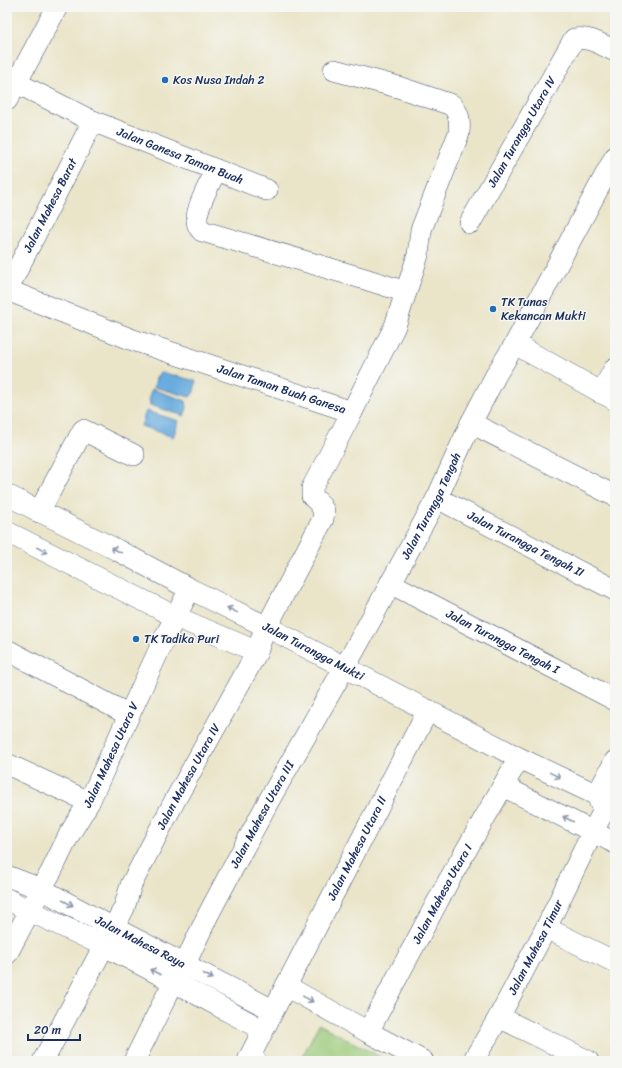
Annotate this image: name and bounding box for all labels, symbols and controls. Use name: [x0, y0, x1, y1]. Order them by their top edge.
place label: Kos Nusa Indah 2: [173, 69, 265, 91]
street label: Jalan Turangga Utara IV: [481, 71, 562, 192]
marker: Kos Nusa Indah 2: [160, 75, 170, 85]
street label: Jalan Ganesa Taman Buah: [113, 120, 247, 191]
street label: Jalan Mahesa Barat: [16, 153, 84, 257]
place label: TK Tunas Kekancan Mukti: [501, 291, 586, 327]
marker: TK Tunas Kekancan Mukti: [488, 304, 498, 314]
street label: Jalan Taman Buah Ganesa: [213, 357, 349, 420]
street label: Jalan Turangga Tengah: [394, 449, 467, 564]
street label: Jalan Turangga Tengah II: [463, 504, 588, 583]
one-way arrow: [111, 546, 123, 553]
one-way arrow: [36, 547, 48, 554]
street label: Jalan Turangga Tengah I: [441, 602, 564, 681]
one-way arrow: [226, 605, 238, 613]
street label: Jalan Turangga Mukti: [258, 615, 369, 687]
place label: TK Tadika Puri: [144, 628, 220, 650]
marker: TK Tadika Puri: [131, 634, 141, 644]
street label: Jalan Mahesa Utara V: [76, 697, 145, 813]
street label: Jalan Mahesa Utara IV: [150, 718, 227, 834]
street label: Jalan Mahesa Utara III: [223, 755, 301, 873]
one-way arrow: [548, 772, 560, 779]
street label: Jalan Mahesa Utara II: [320, 792, 393, 905]
one-way arrow: [562, 815, 574, 822]
street label: Jalan Mahesa Utara I: [406, 839, 479, 949]
street label: Jalan Mahesa Timur: [501, 895, 570, 1000]
one-way arrow: [62, 900, 74, 908]
street label: Jalan Mahesa Raya: [90, 909, 190, 974]
one-way arrow: [149, 968, 161, 975]
one-way arrow: [202, 973, 214, 981]
one-way arrow: [302, 995, 314, 1003]
scale bar: [28, 1016, 80, 1042]
text: 20 m: [34, 1019, 61, 1041]

